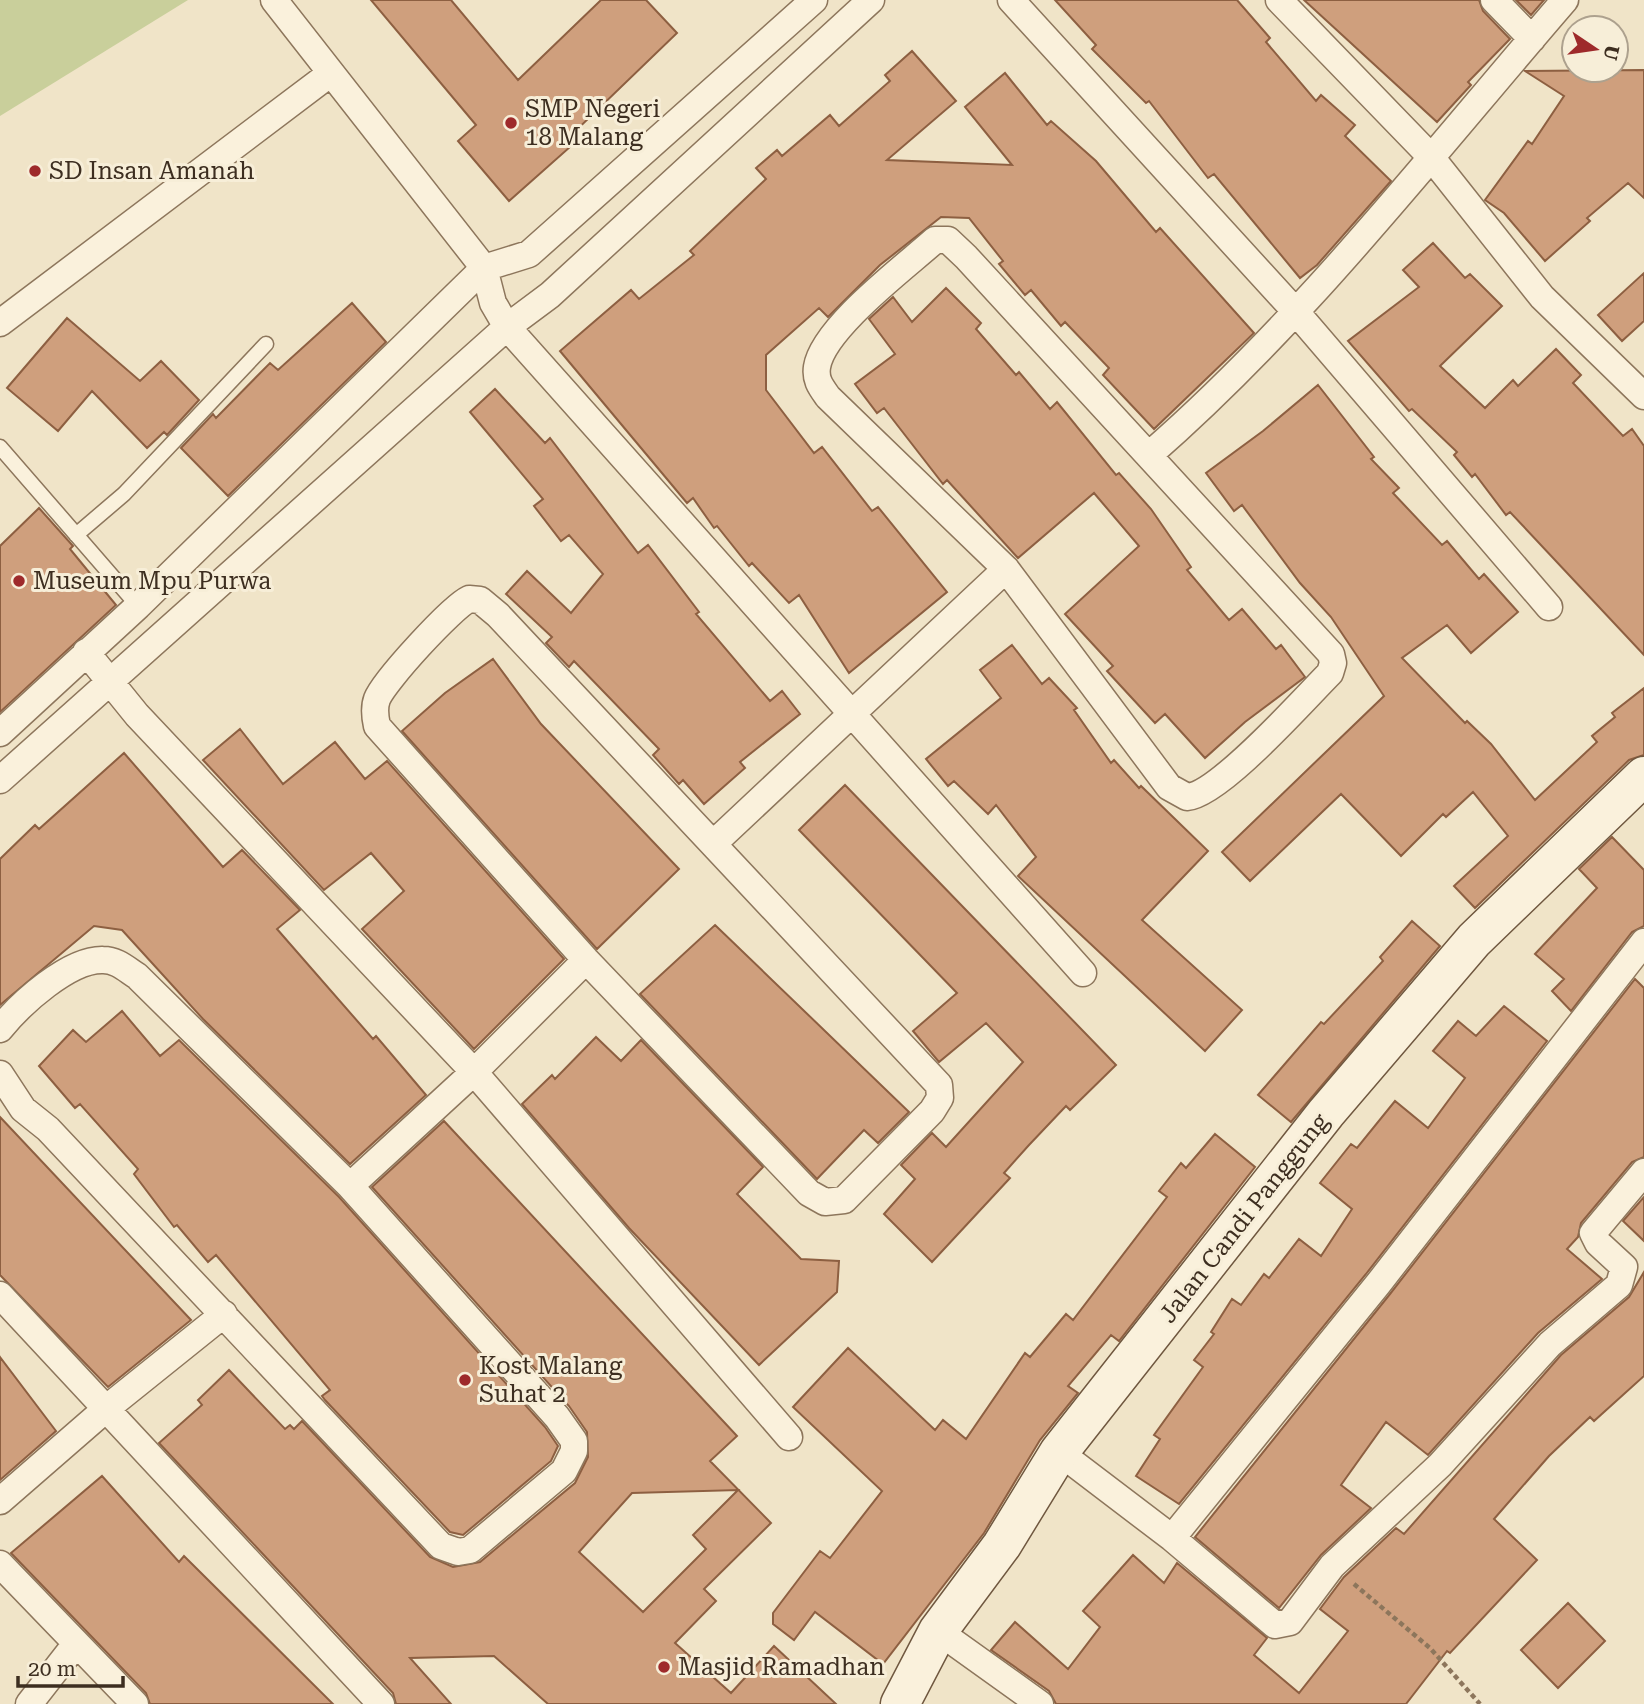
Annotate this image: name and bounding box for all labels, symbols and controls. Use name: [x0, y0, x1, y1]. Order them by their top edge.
north arrow: [1560, 14, 1630, 84]
text: U: [1598, 43, 1624, 63]
place label: SMP Negeri 18 Malang: [525, 95, 660, 151]
marker: SMP Negeri 18 Malang: [503, 115, 519, 131]
place label: SD Insan Amanah: [49, 157, 255, 185]
marker: SD Insan Amanah: [27, 163, 43, 179]
place label: Museum Mpu Purwa: [33, 567, 271, 595]
marker: Museum Mpu Purwa: [11, 573, 27, 589]
street label: Jalan Candi Panggung: [1154, 1108, 1335, 1328]
place label: Kost Malang Suhat 2: [479, 1352, 623, 1408]
marker: Kost Malang Suhat 2: [457, 1372, 473, 1388]
scale bar: [18, 1644, 122, 1688]
place label: Masjid Ramadhan: [678, 1653, 885, 1681]
text: 20 m: [28, 1657, 76, 1681]
marker: Masjid Ramadhan: [656, 1659, 672, 1675]

